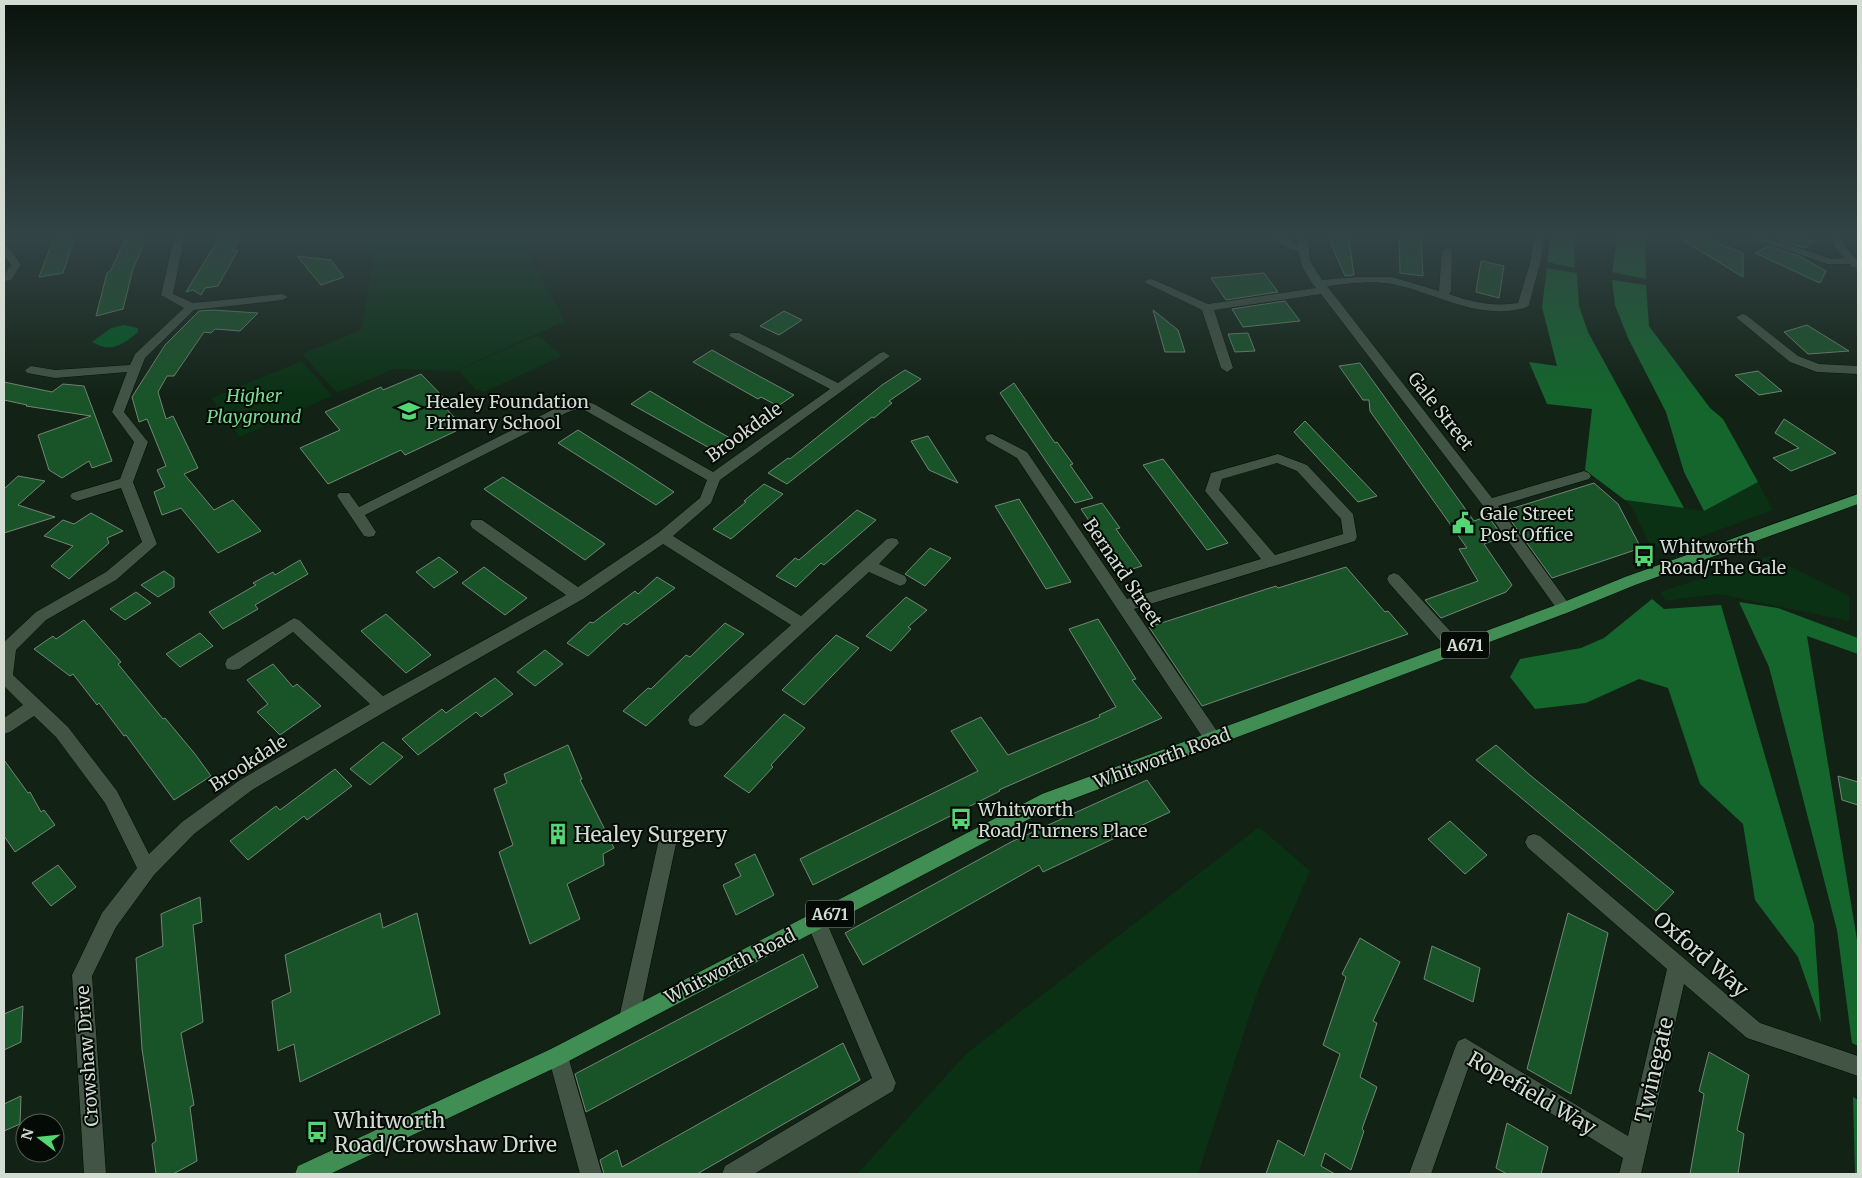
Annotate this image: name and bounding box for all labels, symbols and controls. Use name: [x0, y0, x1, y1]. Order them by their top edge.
street label: Gale Street: [1403, 367, 1479, 455]
park label: Higher Playground: [207, 384, 302, 428]
place label: Healey Foundation Primary School: [426, 390, 589, 434]
street label: Brookdale: [702, 397, 786, 467]
school or university icon: Healey Foundation Primary School: [396, 398, 422, 424]
place label: Gale Street Post Office: [1480, 502, 1574, 546]
public building icon: Gale Street Post Office: [1450, 510, 1476, 536]
street label: Bernard Street: [1078, 513, 1168, 631]
place label: Whitworth Road/The Gale: [1659, 535, 1786, 579]
bus stop icon: Whitworth Road/The Gale: [1631, 543, 1657, 569]
road number: A671: [1441, 632, 1489, 658]
street label: Whitworth Road: [1090, 723, 1233, 794]
street label: Brookdale: [205, 729, 291, 797]
place label: Whitworth Road/Turners Place: [977, 798, 1147, 842]
bus stop icon: Whitworth Road/Turners Place: [948, 806, 974, 832]
building icon: Healey Surgery: [545, 821, 571, 847]
place label: Healey Surgery: [574, 821, 728, 848]
road number: A671: [806, 901, 854, 928]
street label: Oxford Way: [1648, 905, 1755, 1003]
street label: Whitworth Road: [660, 923, 799, 1009]
street label: Crowshaw Drive: [71, 985, 103, 1127]
street label: Twinegate: [1629, 1015, 1679, 1125]
street label: Ropefield Way: [1463, 1045, 1602, 1141]
place label: Whitworth Road/Crowshaw Drive: [333, 1107, 557, 1158]
north arrow: [15, 1113, 65, 1163]
bus stop icon: Whitworth Road/Crowshaw Drive: [304, 1119, 330, 1145]
text: N: [17, 1127, 38, 1142]

